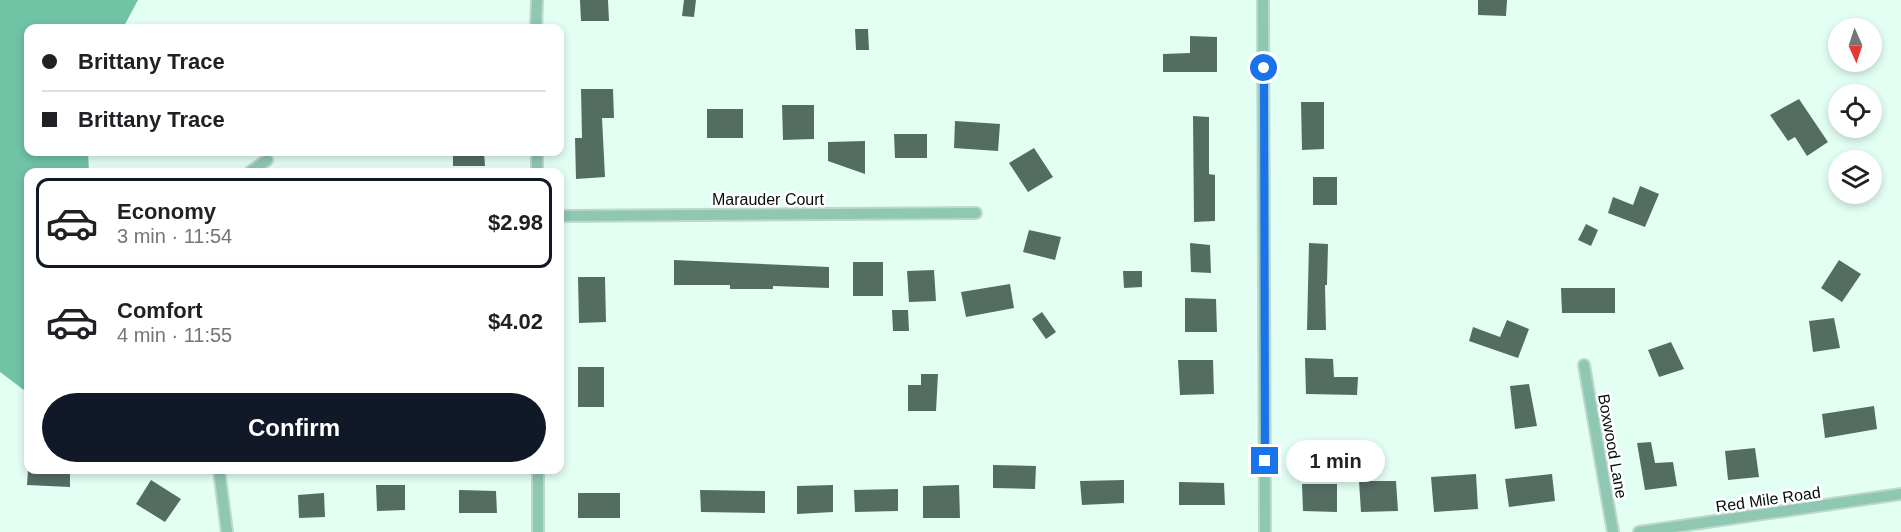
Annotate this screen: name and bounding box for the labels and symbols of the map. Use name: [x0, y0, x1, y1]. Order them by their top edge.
north arrow: [1828, 18, 1882, 72]
route start: [1250, 54, 1277, 81]
street label: Marauder Court: [712, 191, 825, 208]
street label: Boxwood Lane: [1595, 392, 1630, 500]
callout: 1 min: [1286, 440, 1385, 482]
route end: [1251, 447, 1278, 474]
street label: Red Mile Road: [1714, 484, 1822, 515]

